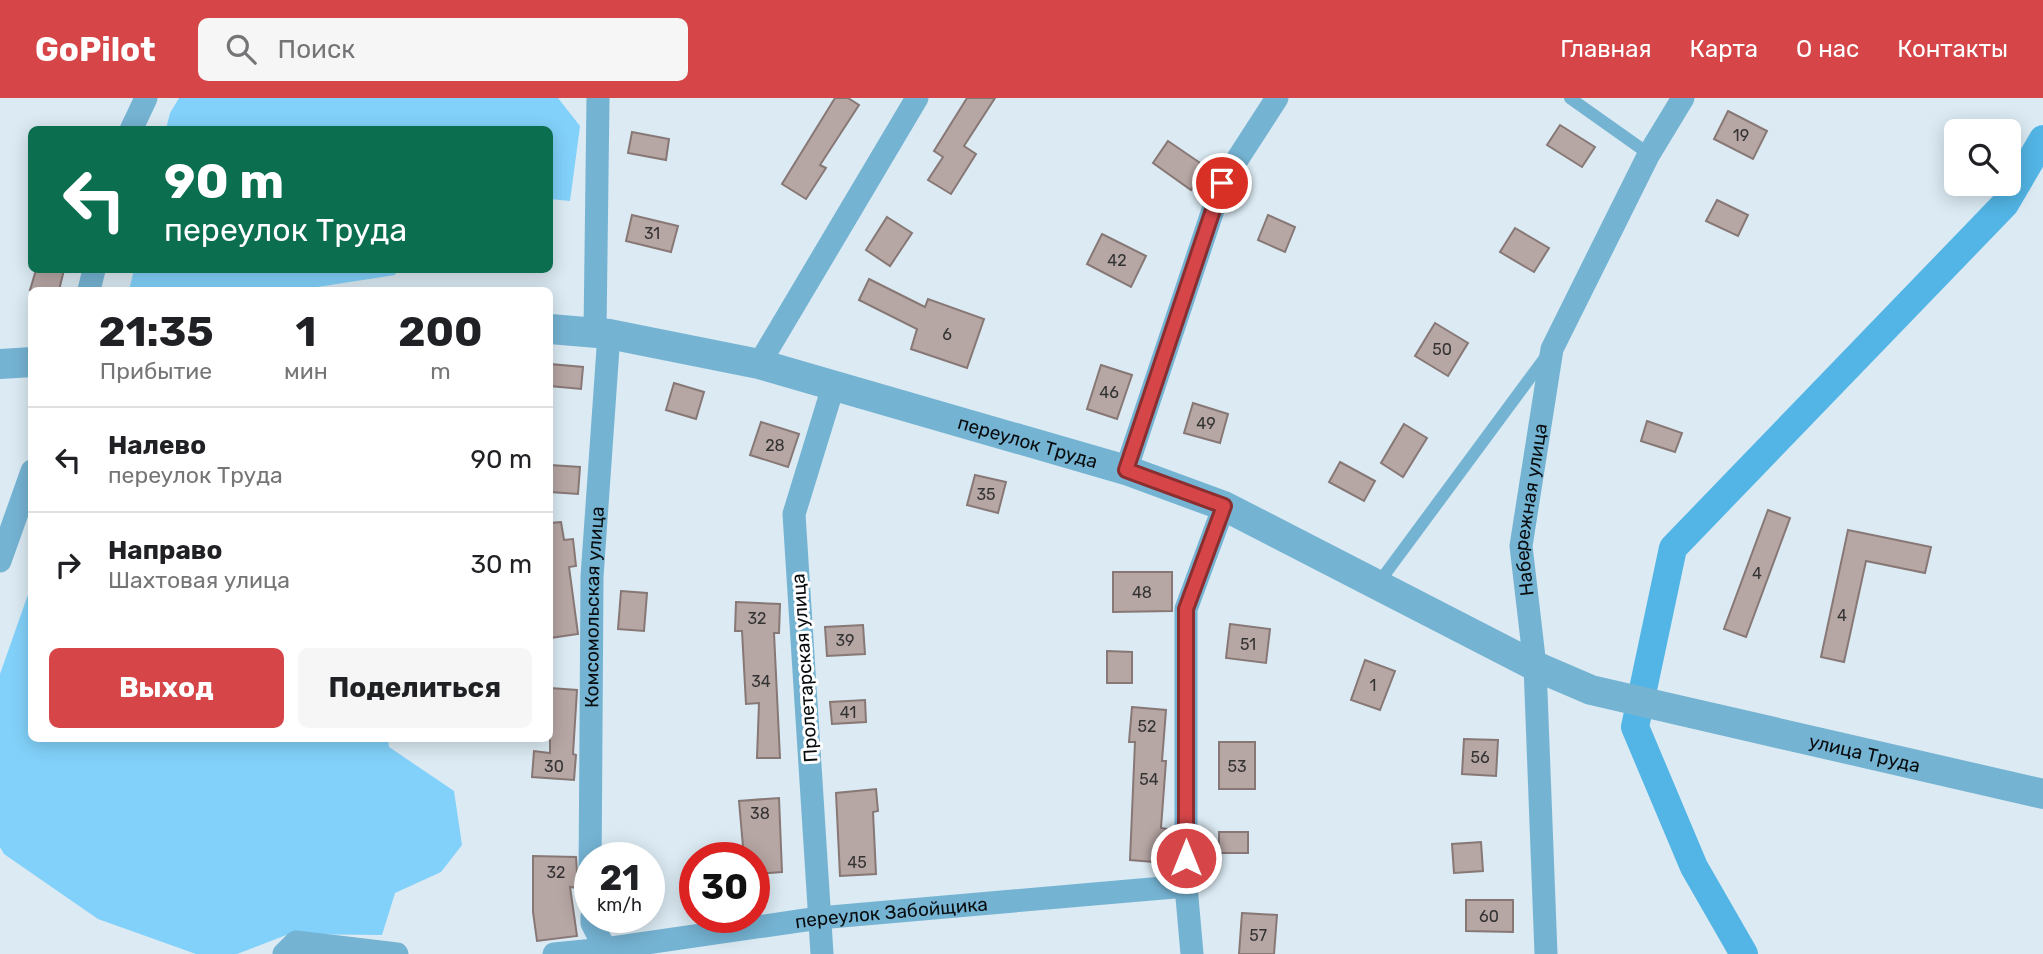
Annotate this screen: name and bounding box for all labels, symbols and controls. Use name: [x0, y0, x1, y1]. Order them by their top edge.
search box: [198, 18, 688, 81]
text: GoPilot: [35, 30, 156, 69]
icon: search: [222, 30, 260, 68]
text: Поиск: [278, 34, 355, 65]
text: Главная: [1560, 35, 1652, 63]
text: Карта: [1690, 35, 1758, 63]
text: О нас: [1796, 35, 1859, 63]
text: Контакты: [1897, 35, 2008, 63]
map controls: [1944, 119, 2021, 196]
button: search: [1944, 119, 2021, 196]
house number: 19: [1733, 126, 1749, 145]
text: 90 m: [164, 152, 284, 210]
pin: [1192, 153, 1252, 213]
icon: left: [49, 154, 140, 245]
icon: arrive: [1203, 164, 1241, 202]
text: переулок Труда: [164, 211, 407, 249]
house number: 31: [644, 224, 660, 243]
house number: 42: [1107, 251, 1127, 270]
text: 21:35: [98, 307, 214, 357]
text: 1: [295, 307, 316, 357]
text: 200: [398, 307, 483, 357]
house number: 6: [942, 325, 952, 344]
house number: 50: [1432, 340, 1452, 359]
text: Прибытие: [100, 357, 212, 385]
text: мин: [284, 357, 328, 385]
text: m: [430, 357, 451, 385]
house number: 46: [1099, 383, 1119, 402]
street label: переулок Труда: [955, 411, 1100, 473]
house number: 49: [1196, 414, 1216, 433]
street label: Набережная улица: [1509, 421, 1552, 597]
text: Налево: [108, 430, 206, 461]
house number: 28: [765, 436, 785, 455]
icon: left: [49, 441, 87, 479]
text: 90 m: [471, 444, 532, 475]
text: переулок Труда: [108, 461, 283, 489]
house number: 35: [976, 485, 996, 504]
street label: Комсомольская улица: [580, 505, 609, 708]
text: Направо: [108, 535, 222, 566]
icon: right: [49, 546, 87, 584]
text: 30 m: [470, 549, 532, 580]
house number: 4: [1752, 564, 1762, 583]
text: Шахтовая улица: [108, 566, 290, 594]
street label: Пролетарская улица: [786, 573, 823, 763]
house number: 48: [1132, 583, 1152, 602]
house number: 4: [1837, 606, 1847, 625]
house number: 32: [747, 609, 767, 628]
house number: 39: [835, 631, 855, 650]
house number: 51: [1240, 635, 1256, 654]
button: Выход: [49, 648, 284, 728]
button: Поделиться: [298, 648, 532, 728]
house number: 34: [751, 672, 771, 691]
house number: 1: [1370, 676, 1376, 695]
house number: 41: [840, 703, 856, 722]
house number: 52: [1138, 717, 1156, 736]
street label: улица Труда: [1807, 729, 1922, 777]
house number: 56: [1470, 748, 1490, 767]
house number: 30: [544, 757, 564, 776]
house number: 53: [1227, 757, 1247, 776]
house number: 54: [1139, 770, 1159, 789]
house number: 38: [750, 804, 770, 823]
position arrow: [1149, 821, 1223, 895]
speed limit sign: 30: [679, 842, 770, 933]
house number: 45: [847, 853, 867, 872]
text: 21: [599, 857, 640, 899]
house number: 32: [546, 863, 566, 882]
street label: переулок Забойщика: [793, 892, 989, 933]
text: km/h: [597, 894, 642, 916]
house number: 60: [1479, 907, 1499, 926]
house number: 57: [1249, 926, 1267, 945]

